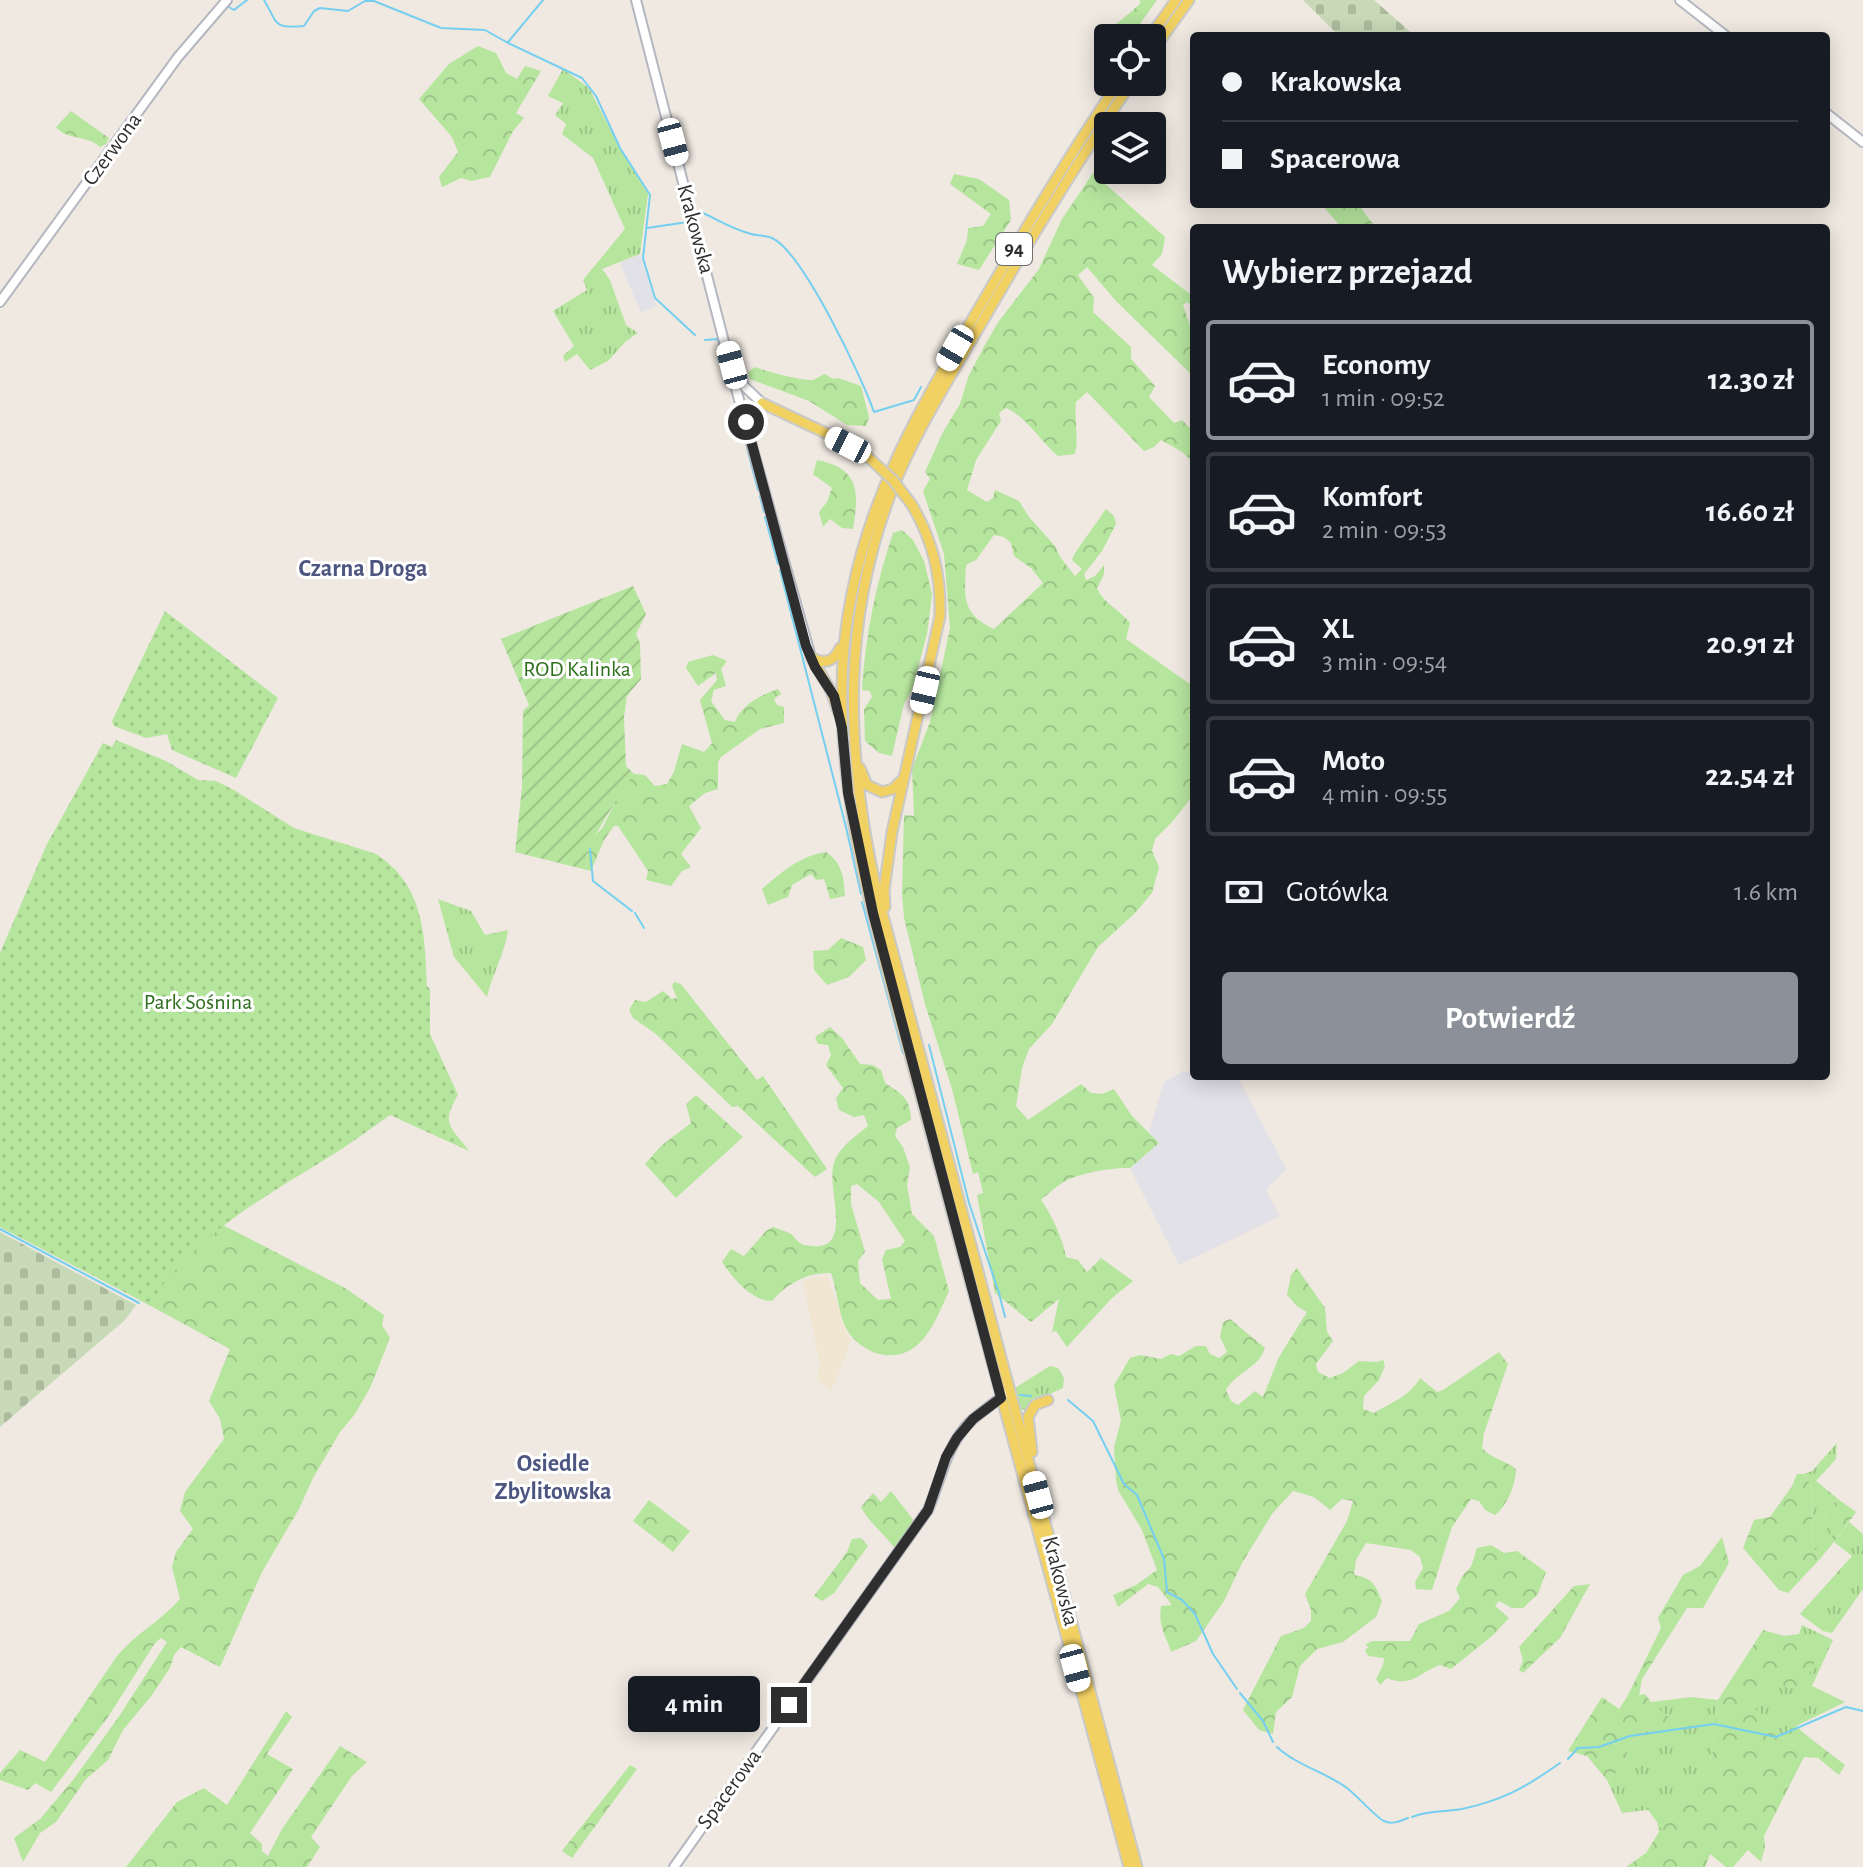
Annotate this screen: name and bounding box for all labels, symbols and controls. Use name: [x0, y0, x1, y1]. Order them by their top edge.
map controls: [1094, 24, 1166, 184]
button: locate: [1094, 24, 1166, 96]
text: Krakowska: [1270, 67, 1402, 97]
street label: Czerwona: [78, 109, 146, 189]
button: layers: [1094, 112, 1166, 184]
car: [655, 116, 691, 168]
text: Spacerowa: [1270, 144, 1401, 174]
street label: Krakowska: [673, 182, 719, 276]
road number: 94: [996, 233, 1032, 265]
text: Wybierz przejazd: [1222, 254, 1473, 290]
car: [933, 321, 977, 375]
car: [714, 339, 750, 391]
icon: car: [1226, 344, 1298, 416]
text: Economy: [1322, 350, 1431, 380]
text: 12.30 zł: [1708, 365, 1794, 395]
text: 1 min · 09:52: [1322, 385, 1445, 411]
route start: [728, 404, 764, 440]
car: [821, 423, 875, 467]
icon: car: [1226, 476, 1298, 548]
text: Komfort: [1322, 482, 1422, 512]
text: 16.60 zł: [1706, 497, 1794, 527]
text: 2 min · 09:53: [1322, 517, 1447, 543]
district label: Czarna Droga: [298, 557, 428, 581]
icon: car: [1226, 608, 1298, 680]
text: XL: [1322, 614, 1354, 644]
text: 20.91 zł: [1706, 629, 1794, 659]
text: 3 min · 09:54: [1322, 649, 1447, 675]
park label: ROD Kalinka: [523, 658, 631, 680]
car: [908, 664, 942, 716]
icon: car: [1226, 740, 1298, 812]
text: Moto: [1322, 746, 1385, 776]
text: 22.54 zł: [1705, 761, 1794, 791]
text: 4 min · 09:55: [1322, 781, 1447, 807]
icon: cash: [1222, 870, 1266, 914]
text: Gotówka: [1286, 877, 1389, 907]
text: 1.6 km: [1734, 879, 1798, 905]
button: Potwierdź: [1222, 972, 1798, 1064]
park label: Park Sośnina: [144, 991, 252, 1013]
district label: Osiedle Zbylitowska: [494, 1452, 612, 1504]
car: [1020, 1469, 1056, 1521]
street label: Krakowska: [1039, 1534, 1083, 1628]
car: [1057, 1642, 1093, 1694]
callout: 4 min: [629, 1677, 761, 1733]
route end: [771, 1687, 807, 1723]
text: 4 min: [665, 1691, 723, 1717]
street label: Spacerowa: [693, 1745, 765, 1833]

